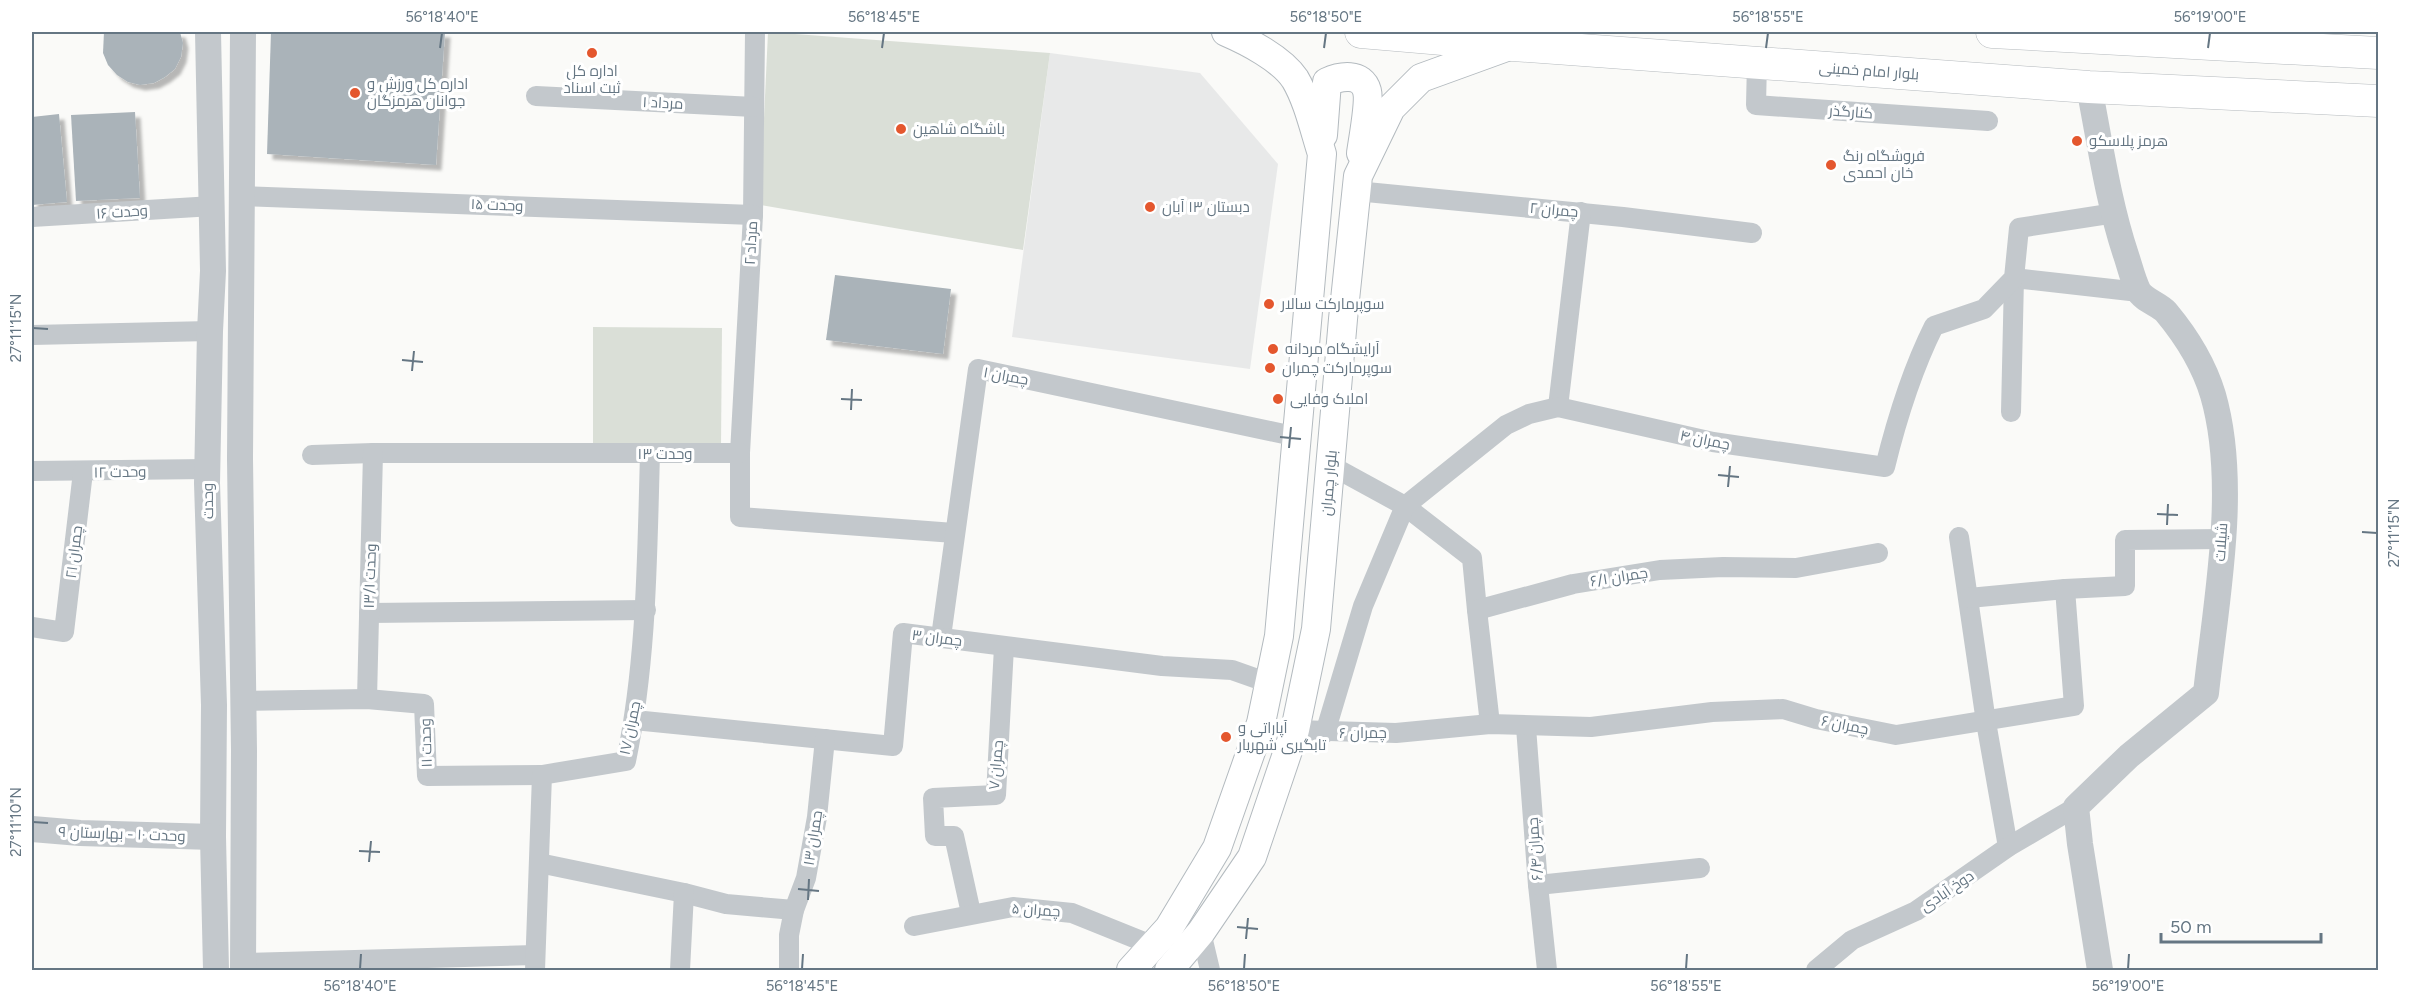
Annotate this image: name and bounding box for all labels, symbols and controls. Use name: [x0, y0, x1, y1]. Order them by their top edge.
text: 56°18'40"E: [405, 8, 479, 26]
text: 56°18'45"E: [848, 8, 920, 26]
text: 56°18'50"E: [1290, 8, 1362, 26]
text: 56°18'55"E: [1732, 8, 1804, 26]
text: 56°19'00"E: [2173, 8, 2247, 26]
marker: اداره کل ثبت اسناد: [585, 46, 599, 60]
street label: بلوار امام خمینی: [1818, 59, 1920, 84]
place label: اداره کل ثبت اسناد: [564, 62, 620, 97]
place label: اداره کل ورزش و جوانان هرمزگان: [367, 75, 468, 111]
marker: اداره کل ورزش و جوانان هرمزگان: [348, 86, 362, 100]
street label: مرداد ۱: [642, 93, 684, 113]
street label: کنارگذر: [1827, 101, 1874, 123]
place label: باشگاه شاهین: [913, 120, 1005, 139]
marker: باشگاه شاهین: [894, 122, 908, 136]
place label: هرمز پلاسکو: [2089, 132, 2168, 151]
marker: هرمز پلاسکو: [2070, 134, 2084, 148]
place label: فروشگاه رنگ خان احمدی: [1843, 147, 1925, 183]
marker: فروشگاه رنگ خان احمدی: [1824, 158, 1838, 172]
street label: وحدت ۱۵: [470, 195, 524, 215]
place label: دبستان ۱۳ آبان: [1162, 198, 1250, 217]
street label: چمران ۲: [1529, 199, 1579, 222]
marker: دبستان ۱۳ آبان: [1143, 200, 1157, 214]
street label: وحدت ۱۶: [95, 201, 149, 223]
street label: مرداد ۲: [741, 220, 761, 266]
text: 27°11'15"N: [7, 294, 25, 362]
place label: سوپرمارکت سالار: [1280, 295, 1384, 314]
marker: سوپرمارکت سالار: [1262, 297, 1276, 311]
place label: آرایشگاه مردانه: [1285, 340, 1380, 358]
marker: آرایشگاه مردانه: [1266, 342, 1280, 356]
place label: سوپرمارکت چمران: [1282, 359, 1392, 378]
marker: سوپرمارکت چمران: [1263, 361, 1277, 375]
street label: چمران ۱: [982, 363, 1030, 390]
place label: املاک وفایی: [1290, 390, 1368, 409]
marker: املاک وفایی: [1271, 392, 1285, 406]
street label: چمران ۴: [1678, 426, 1732, 455]
street label: وحدت ۱۳: [638, 445, 692, 463]
street label: بلوار چمران: [1317, 449, 1342, 517]
street label: وحدت ۱۲: [94, 463, 146, 481]
street label: وحدت: [199, 483, 217, 519]
text: 27°11'15"N: [2385, 499, 2403, 567]
street label: شیلات: [2211, 522, 2231, 562]
street label: چمران ۲۱: [62, 524, 87, 580]
street label: وحدت ۱۳/۱: [360, 543, 380, 609]
street label: چمران ۶/۱: [1589, 564, 1649, 591]
street label: چمران ۳: [911, 626, 963, 651]
street label: چمران ۱۷: [616, 699, 645, 757]
street label: چمران ۶: [1820, 712, 1870, 739]
street label: وحدت ۱۱: [416, 718, 436, 768]
place label: آپاراتی و تابگیری شهریار: [1237, 719, 1326, 755]
street label: چمران ۶: [1339, 724, 1387, 743]
marker: آپاراتی و تابگیری شهریار: [1219, 730, 1233, 744]
street label: چمران ۷: [985, 739, 1008, 791]
text: 27°11'10"N: [7, 787, 25, 857]
street label: چمران ۱۳: [800, 809, 827, 867]
street label: چمران ۶/۴: [1524, 817, 1547, 881]
street label: وحدت ۱۰ - بهارستان ۹: [58, 823, 186, 846]
street label: دوخ آبادی: [1917, 866, 1978, 917]
street label: چمران ۵: [1011, 899, 1061, 922]
scale bar: [2161, 906, 2322, 944]
text: 50 m: [2170, 916, 2212, 938]
text: 56°18'40"E: [323, 977, 397, 995]
text: 56°18'45"E: [766, 977, 838, 995]
text: 56°18'50"E: [1208, 977, 1280, 995]
text: 56°18'55"E: [1650, 977, 1722, 995]
text: 56°19'00"E: [2091, 977, 2165, 995]

